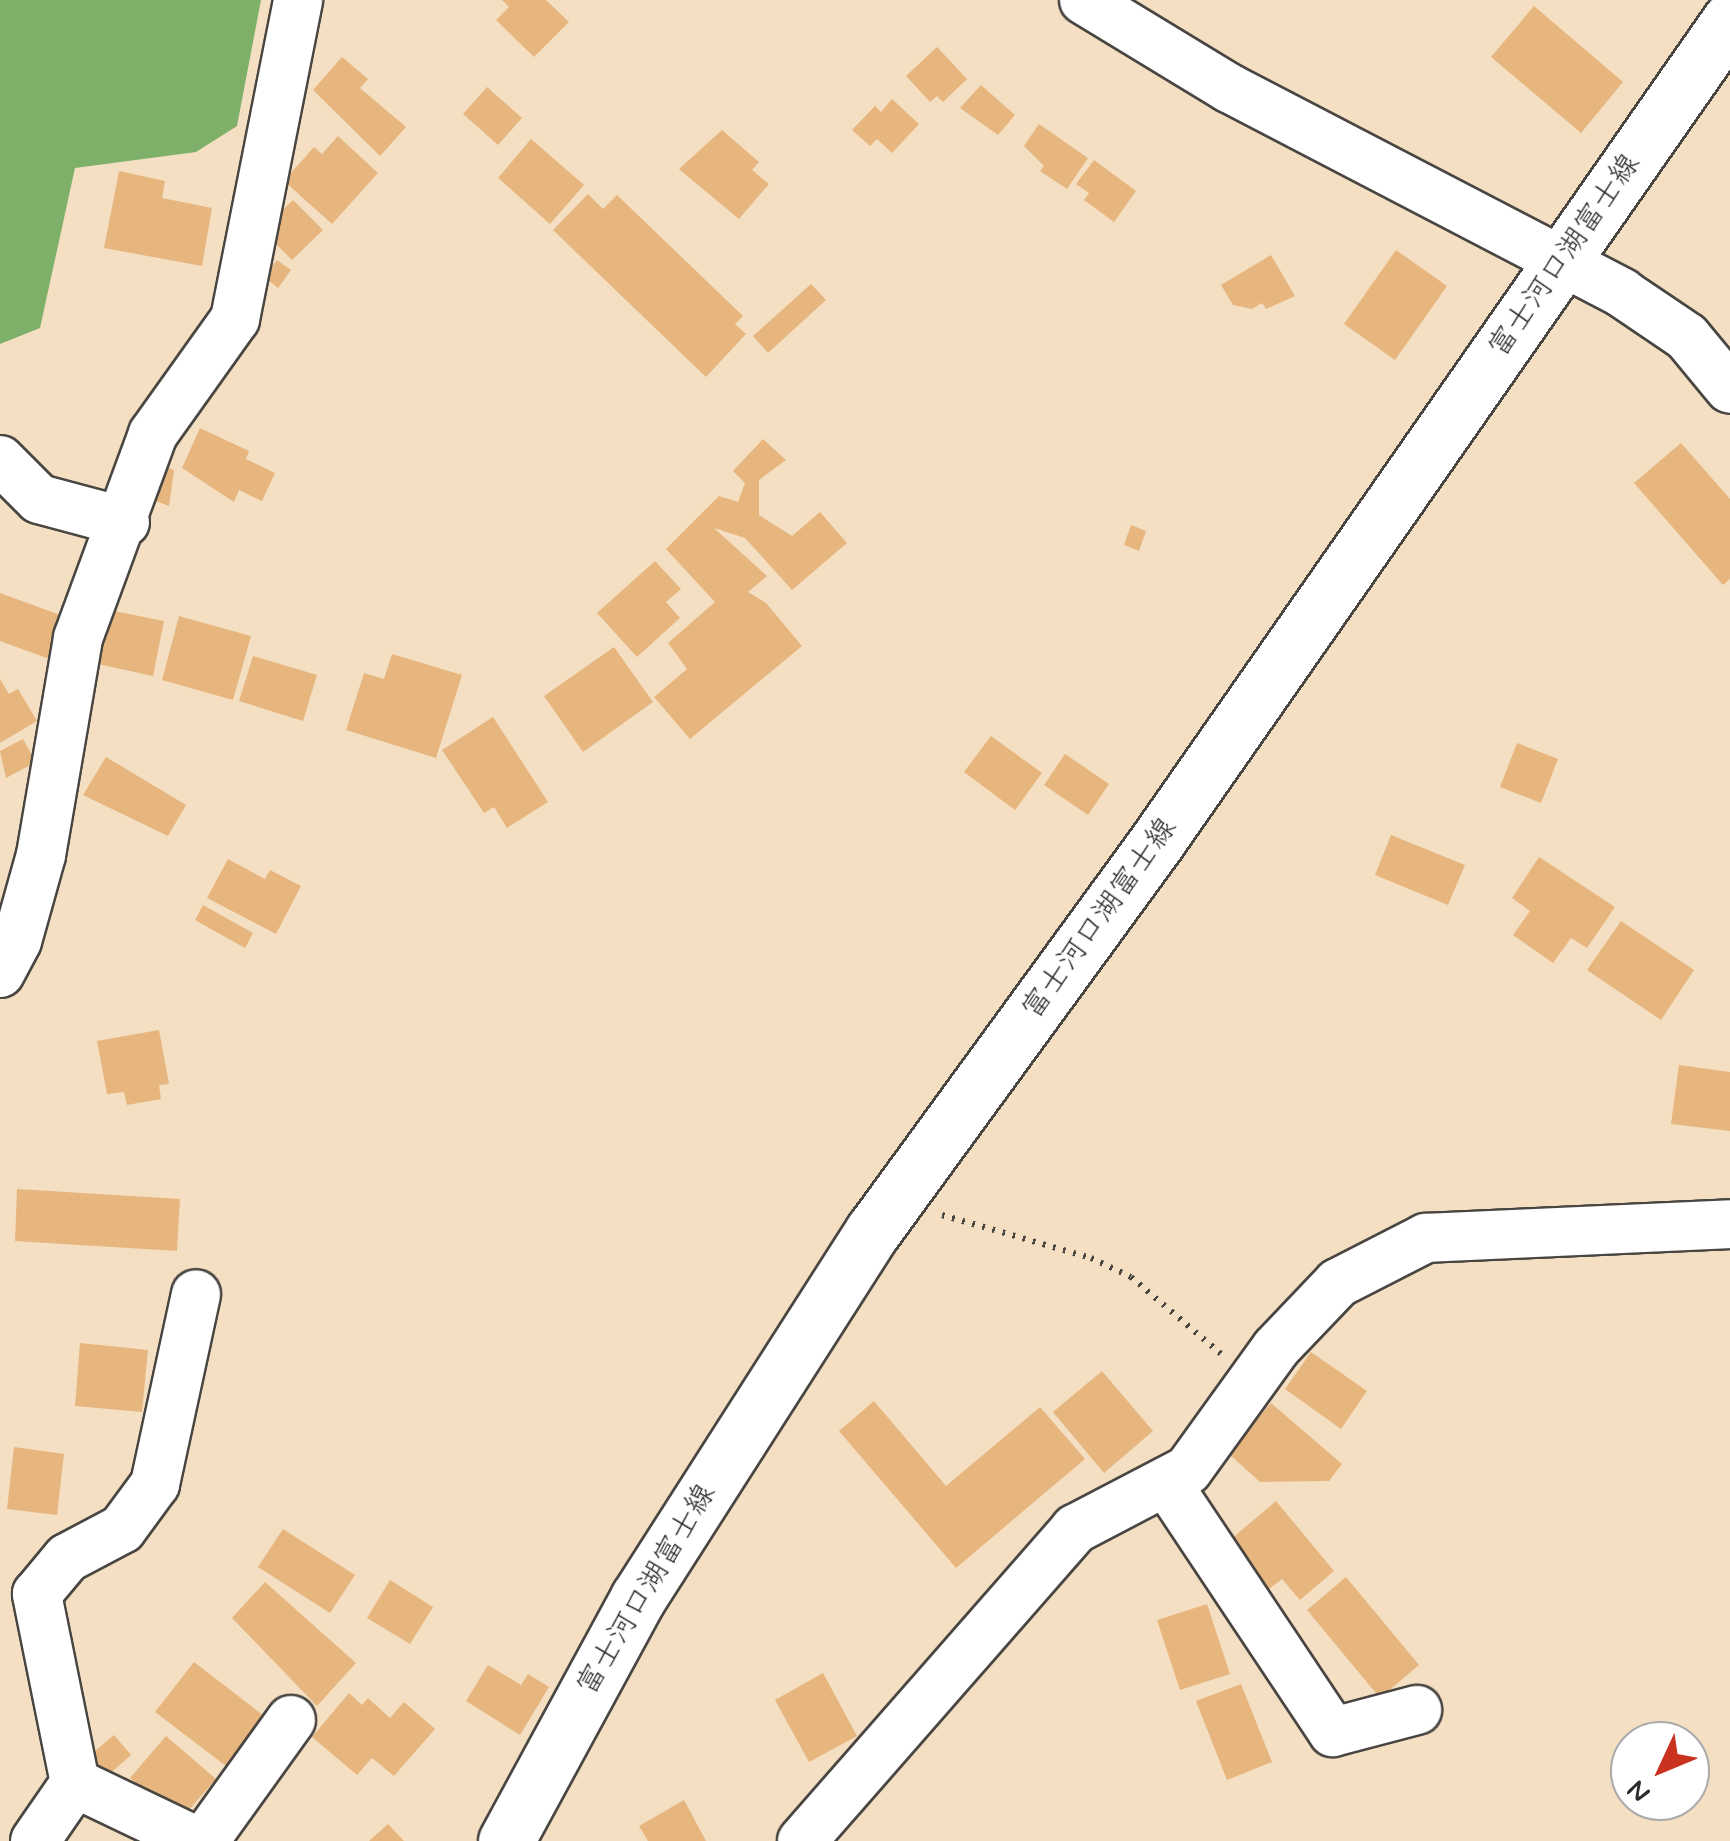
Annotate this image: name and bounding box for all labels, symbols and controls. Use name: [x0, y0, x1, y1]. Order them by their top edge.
street label: 富士河口湖富士線: [1481, 147, 1649, 365]
street label: 富士河口湖富士線: [1015, 811, 1185, 1027]
street label: 富士河口湖富士線: [570, 1478, 724, 1702]
north arrow: [1610, 1721, 1710, 1821]
text: N: [1620, 1771, 1659, 1810]

